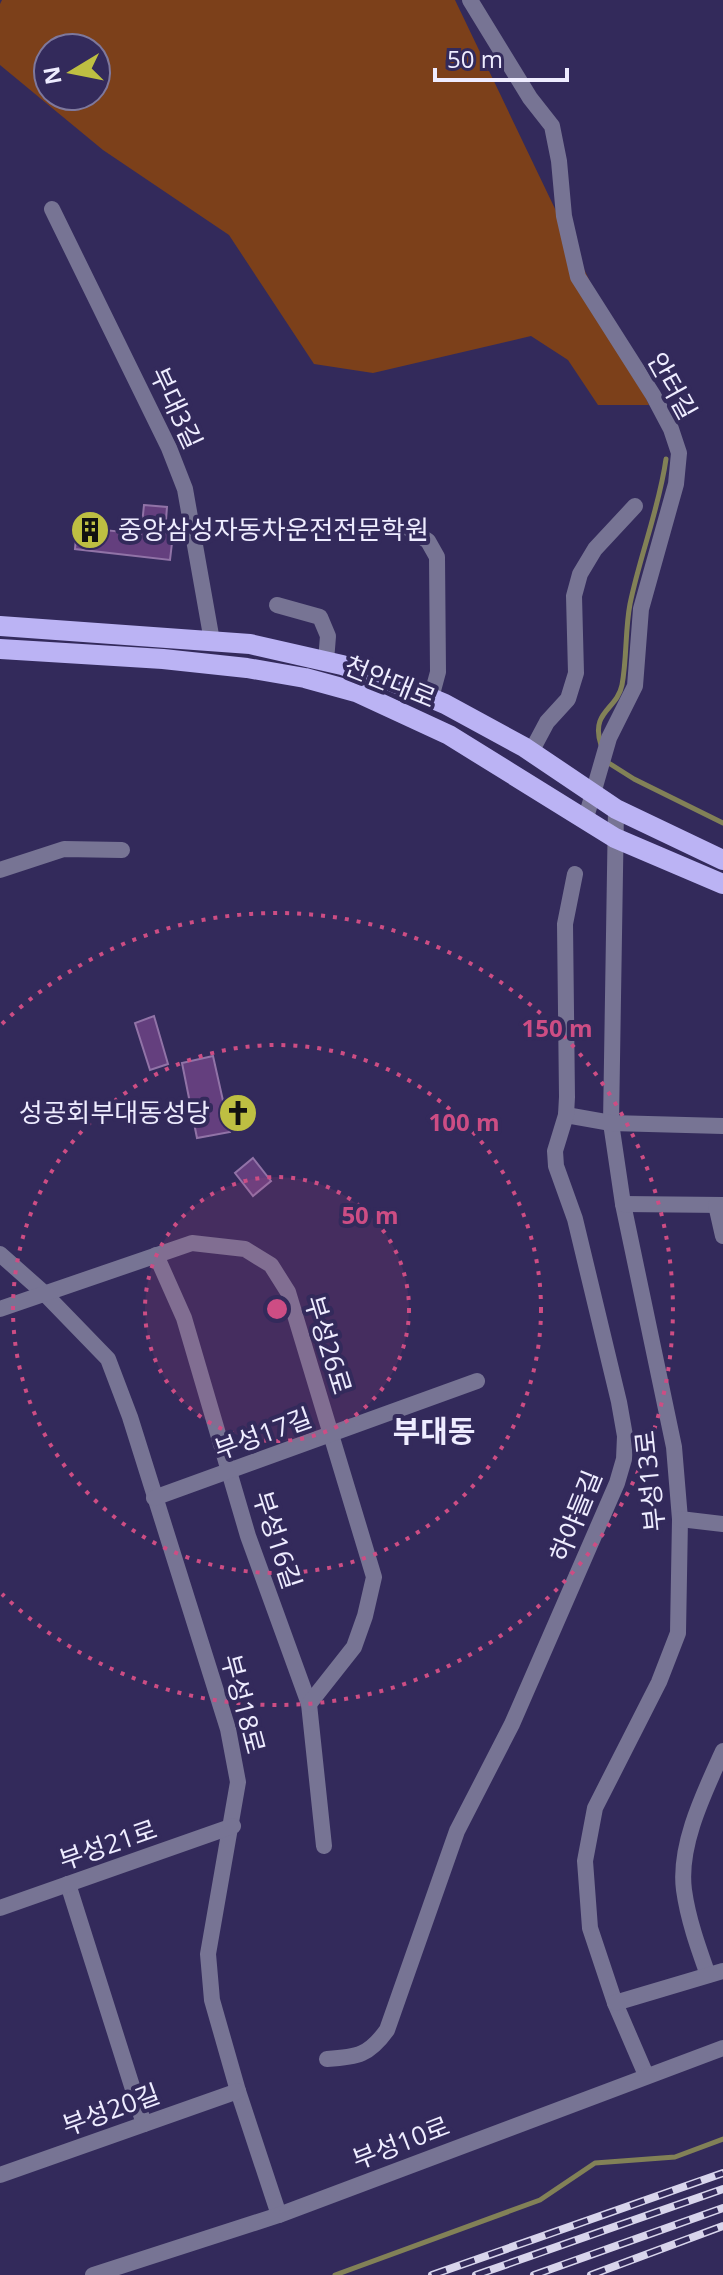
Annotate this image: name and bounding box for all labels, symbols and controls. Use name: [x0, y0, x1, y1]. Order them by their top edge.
north arrow: [32, 32, 112, 112]
scale bar: [435, 32, 567, 82]
text: 50 m: [447, 42, 503, 75]
text: N: [35, 64, 68, 87]
street label: 안터길: [640, 345, 706, 426]
street label: 부대3길: [142, 361, 212, 454]
building icon: 중앙삼성자동차운전전문학원: [69, 509, 111, 551]
place label: 중앙삼성자동차운전전문학원: [118, 511, 429, 547]
street label: 천안대로: [339, 646, 441, 716]
text: 150 m: [522, 1011, 592, 1044]
church icon: 성공회부대동성당: [217, 1092, 259, 1134]
place label: 성공회부대동성당: [19, 1094, 210, 1130]
text: 100 m: [429, 1105, 499, 1138]
text: 50 m: [341, 1198, 399, 1231]
street label: 부성26로: [297, 1291, 361, 1399]
centre of rings: [263, 1295, 291, 1323]
street label: 부성17길: [209, 1399, 317, 1467]
district label: 부대동: [393, 1410, 475, 1451]
street label: 부성13로: [626, 1429, 672, 1533]
street label: 하야들길: [540, 1465, 610, 1567]
street label: 부성16길: [245, 1486, 311, 1594]
street label: 부성18로: [213, 1650, 274, 1757]
street label: 부성21로: [54, 1811, 162, 1878]
street label: 부성20길: [57, 2075, 165, 2143]
street label: 부성10로: [347, 2107, 454, 2177]

